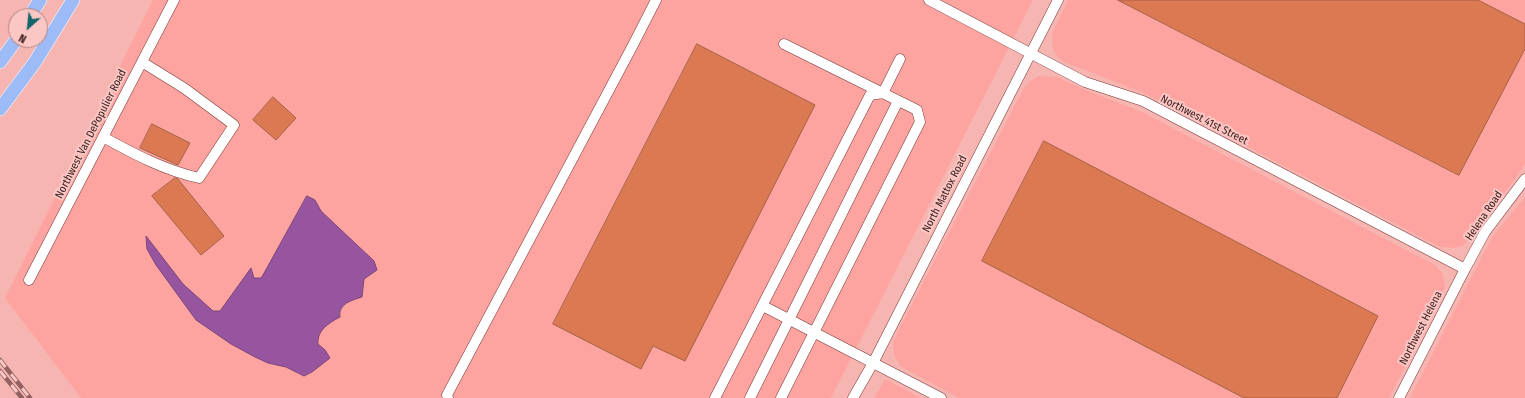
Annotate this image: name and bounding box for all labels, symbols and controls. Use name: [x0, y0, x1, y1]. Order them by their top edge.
north arrow: [8, 8, 48, 48]
text: N: [17, 31, 29, 46]
street label: Northwest Van DePopulier Road: [53, 67, 129, 201]
street label: Northwest 41st Street: [1158, 92, 1250, 148]
street label: North Mattox Road: [920, 153, 970, 235]
street label: Helena Road: [1463, 189, 1505, 243]
street label: Northwest Helena: [1397, 289, 1445, 367]

